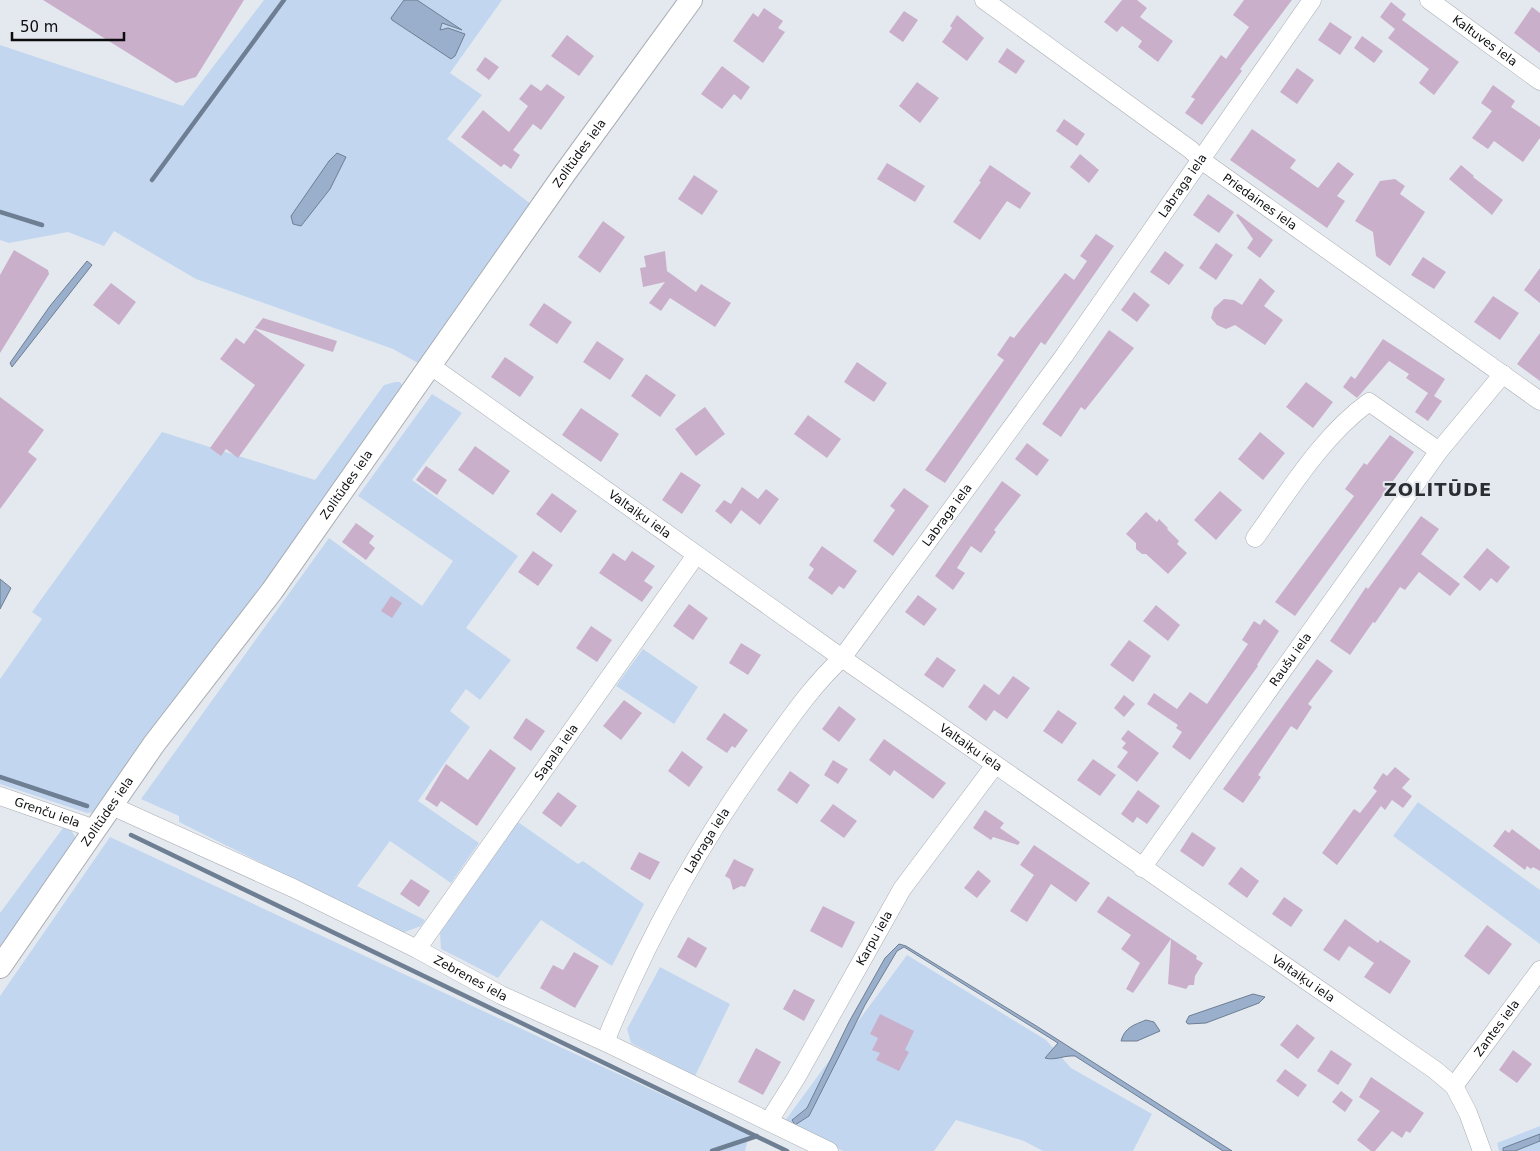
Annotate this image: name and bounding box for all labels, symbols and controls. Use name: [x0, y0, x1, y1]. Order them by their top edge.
scale bar: [12, 10, 125, 42]
street label: Kaltuves iela: [1450, 12, 1520, 69]
text: 50 m: [20, 18, 58, 36]
street label: Zolitūdes iela: [550, 116, 609, 190]
street label: Labraga iela: [1156, 151, 1210, 220]
street label: Priedaines iela: [1220, 171, 1300, 233]
street label: Zolitūdes iela: [317, 447, 376, 522]
district label: ZOLITŪDE: [1384, 479, 1492, 500]
street label: Labraga iela: [919, 481, 975, 549]
street label: Valtaiķu iela: [606, 487, 674, 541]
street label: Raušu iela: [1267, 630, 1314, 689]
street label: Sapala iela: [532, 721, 581, 783]
street label: Valtaiķu iela: [937, 721, 1005, 774]
street label: Zolitūdes iela: [79, 774, 136, 849]
street label: Grenču iela: [13, 795, 82, 830]
street label: Labraga iela: [682, 805, 732, 876]
street label: Karpu iela: [853, 908, 895, 968]
street label: Valtaiķu iela: [1269, 952, 1337, 1005]
street label: Zebrenes iela: [431, 953, 510, 1004]
street label: Zantes iela: [1471, 997, 1522, 1059]

